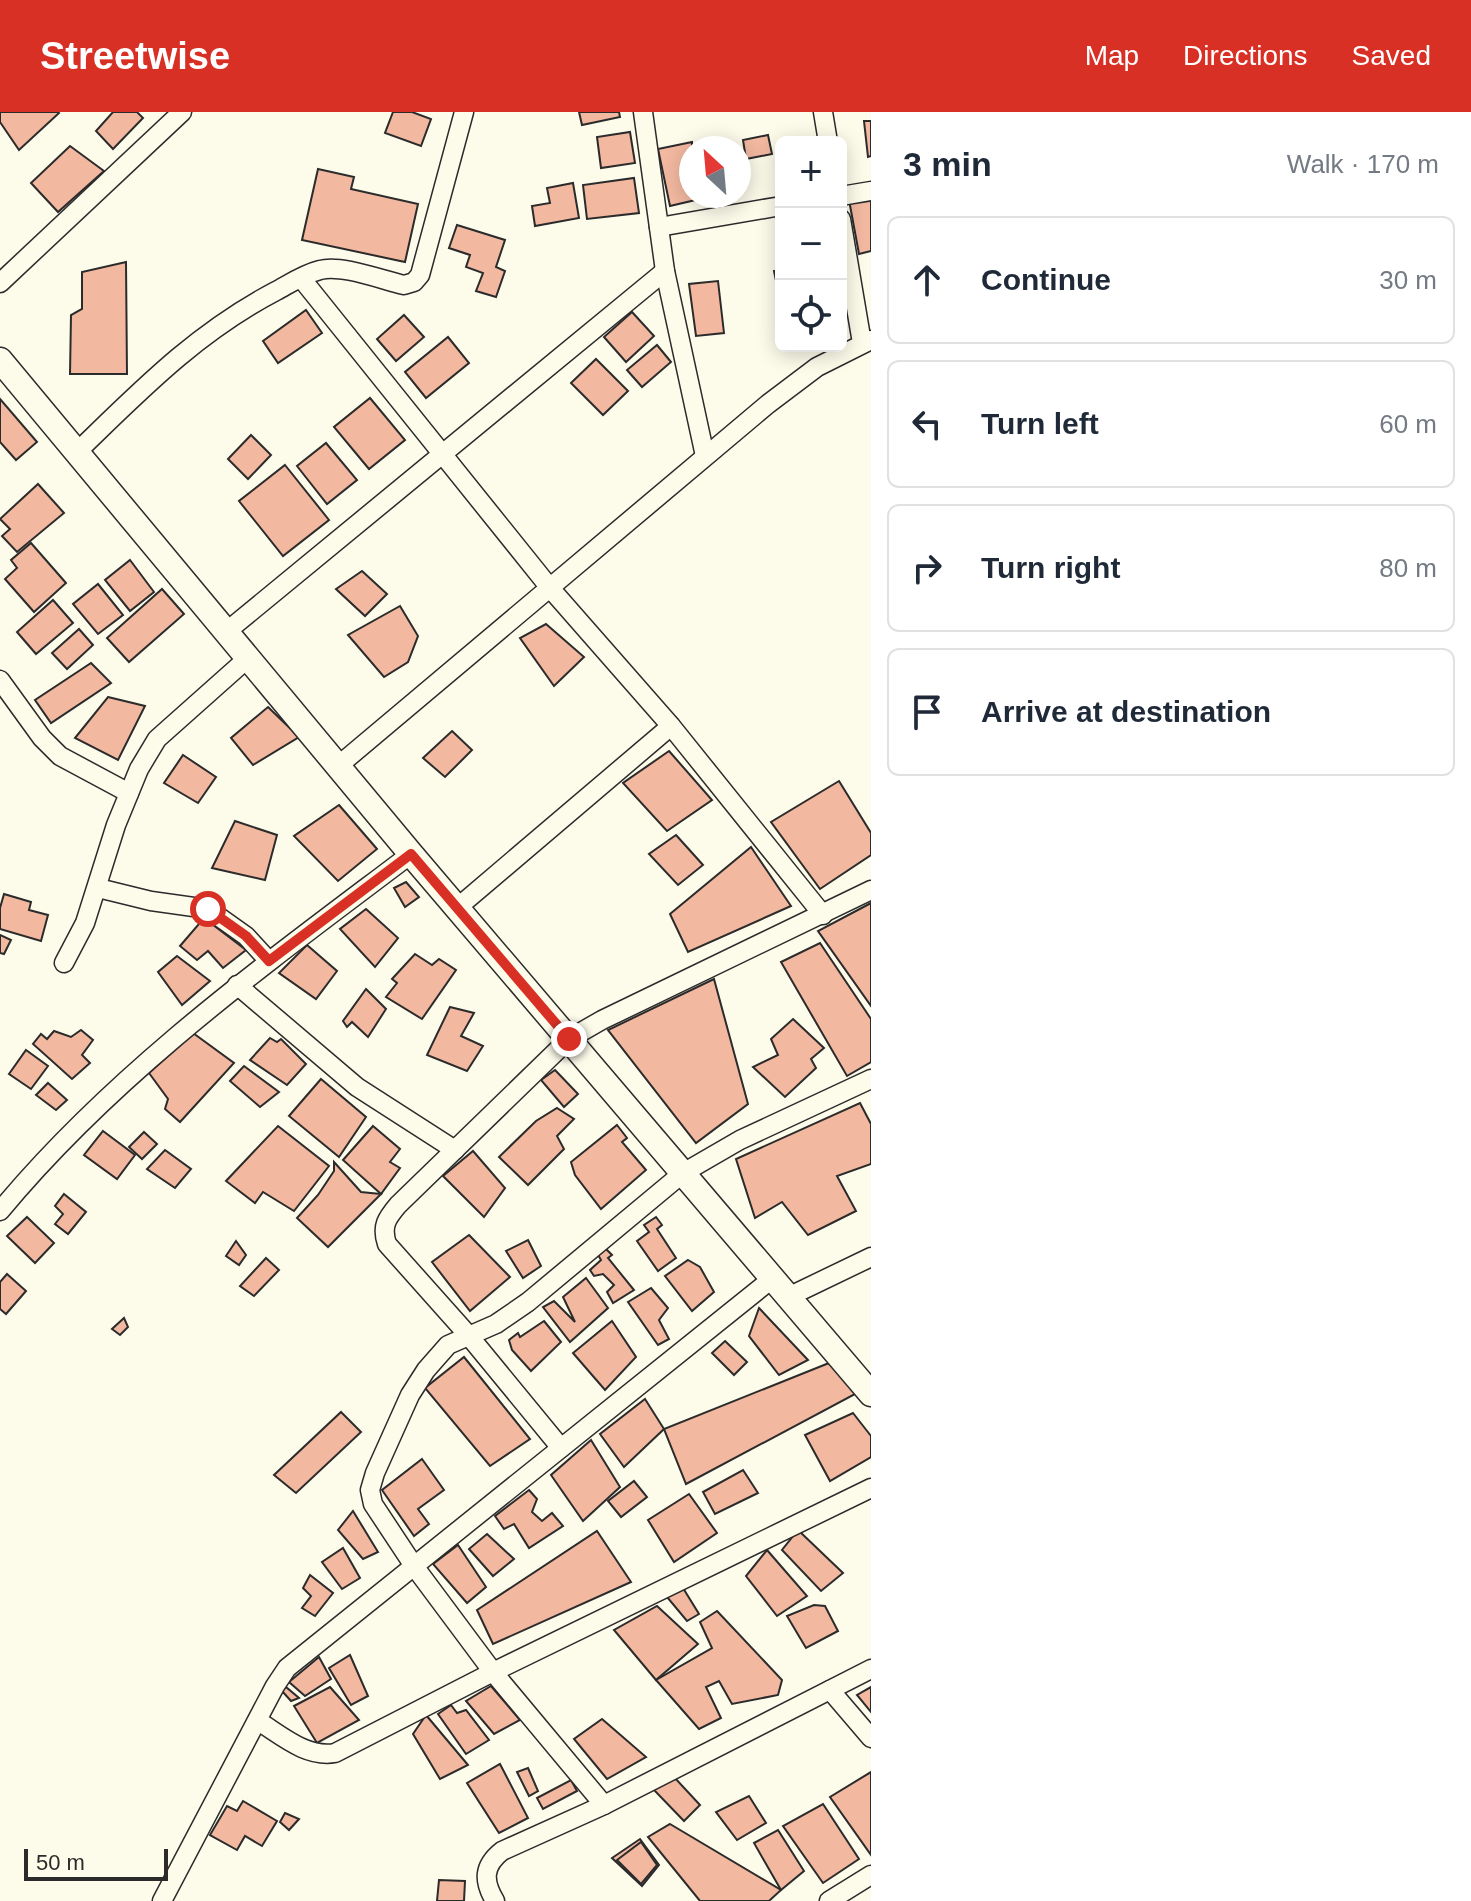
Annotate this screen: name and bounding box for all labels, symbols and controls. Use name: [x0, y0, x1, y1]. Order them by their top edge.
text: Streetwise: [40, 35, 230, 77]
text: Map: [1085, 40, 1139, 71]
text: Directions: [1183, 40, 1308, 71]
text: Saved: [1352, 40, 1431, 71]
north arrow: [679, 136, 751, 208]
map controls: [775, 136, 847, 352]
button: +: [775, 136, 847, 208]
text: 3 min: [903, 145, 992, 183]
text: Walk · 170 m: [1287, 149, 1439, 179]
button: −: [775, 208, 847, 280]
icon: ahead: [905, 258, 949, 302]
text: Continue: [981, 263, 1111, 296]
text: 30 m: [1379, 265, 1437, 295]
button: locate: [775, 280, 847, 352]
icon: left: [905, 402, 949, 446]
text: Turn left: [981, 407, 1099, 440]
text: 60 m: [1379, 409, 1437, 439]
icon: right: [905, 546, 949, 590]
text: Turn right: [981, 551, 1120, 584]
text: 80 m: [1379, 553, 1437, 583]
icon: arrive: [905, 690, 949, 734]
text: Arrive at destination: [981, 695, 1271, 728]
route start: [190, 891, 226, 927]
route end: [551, 1021, 587, 1057]
scale bar: [24, 1845, 168, 1881]
text: 50 m: [36, 1850, 85, 1875]

